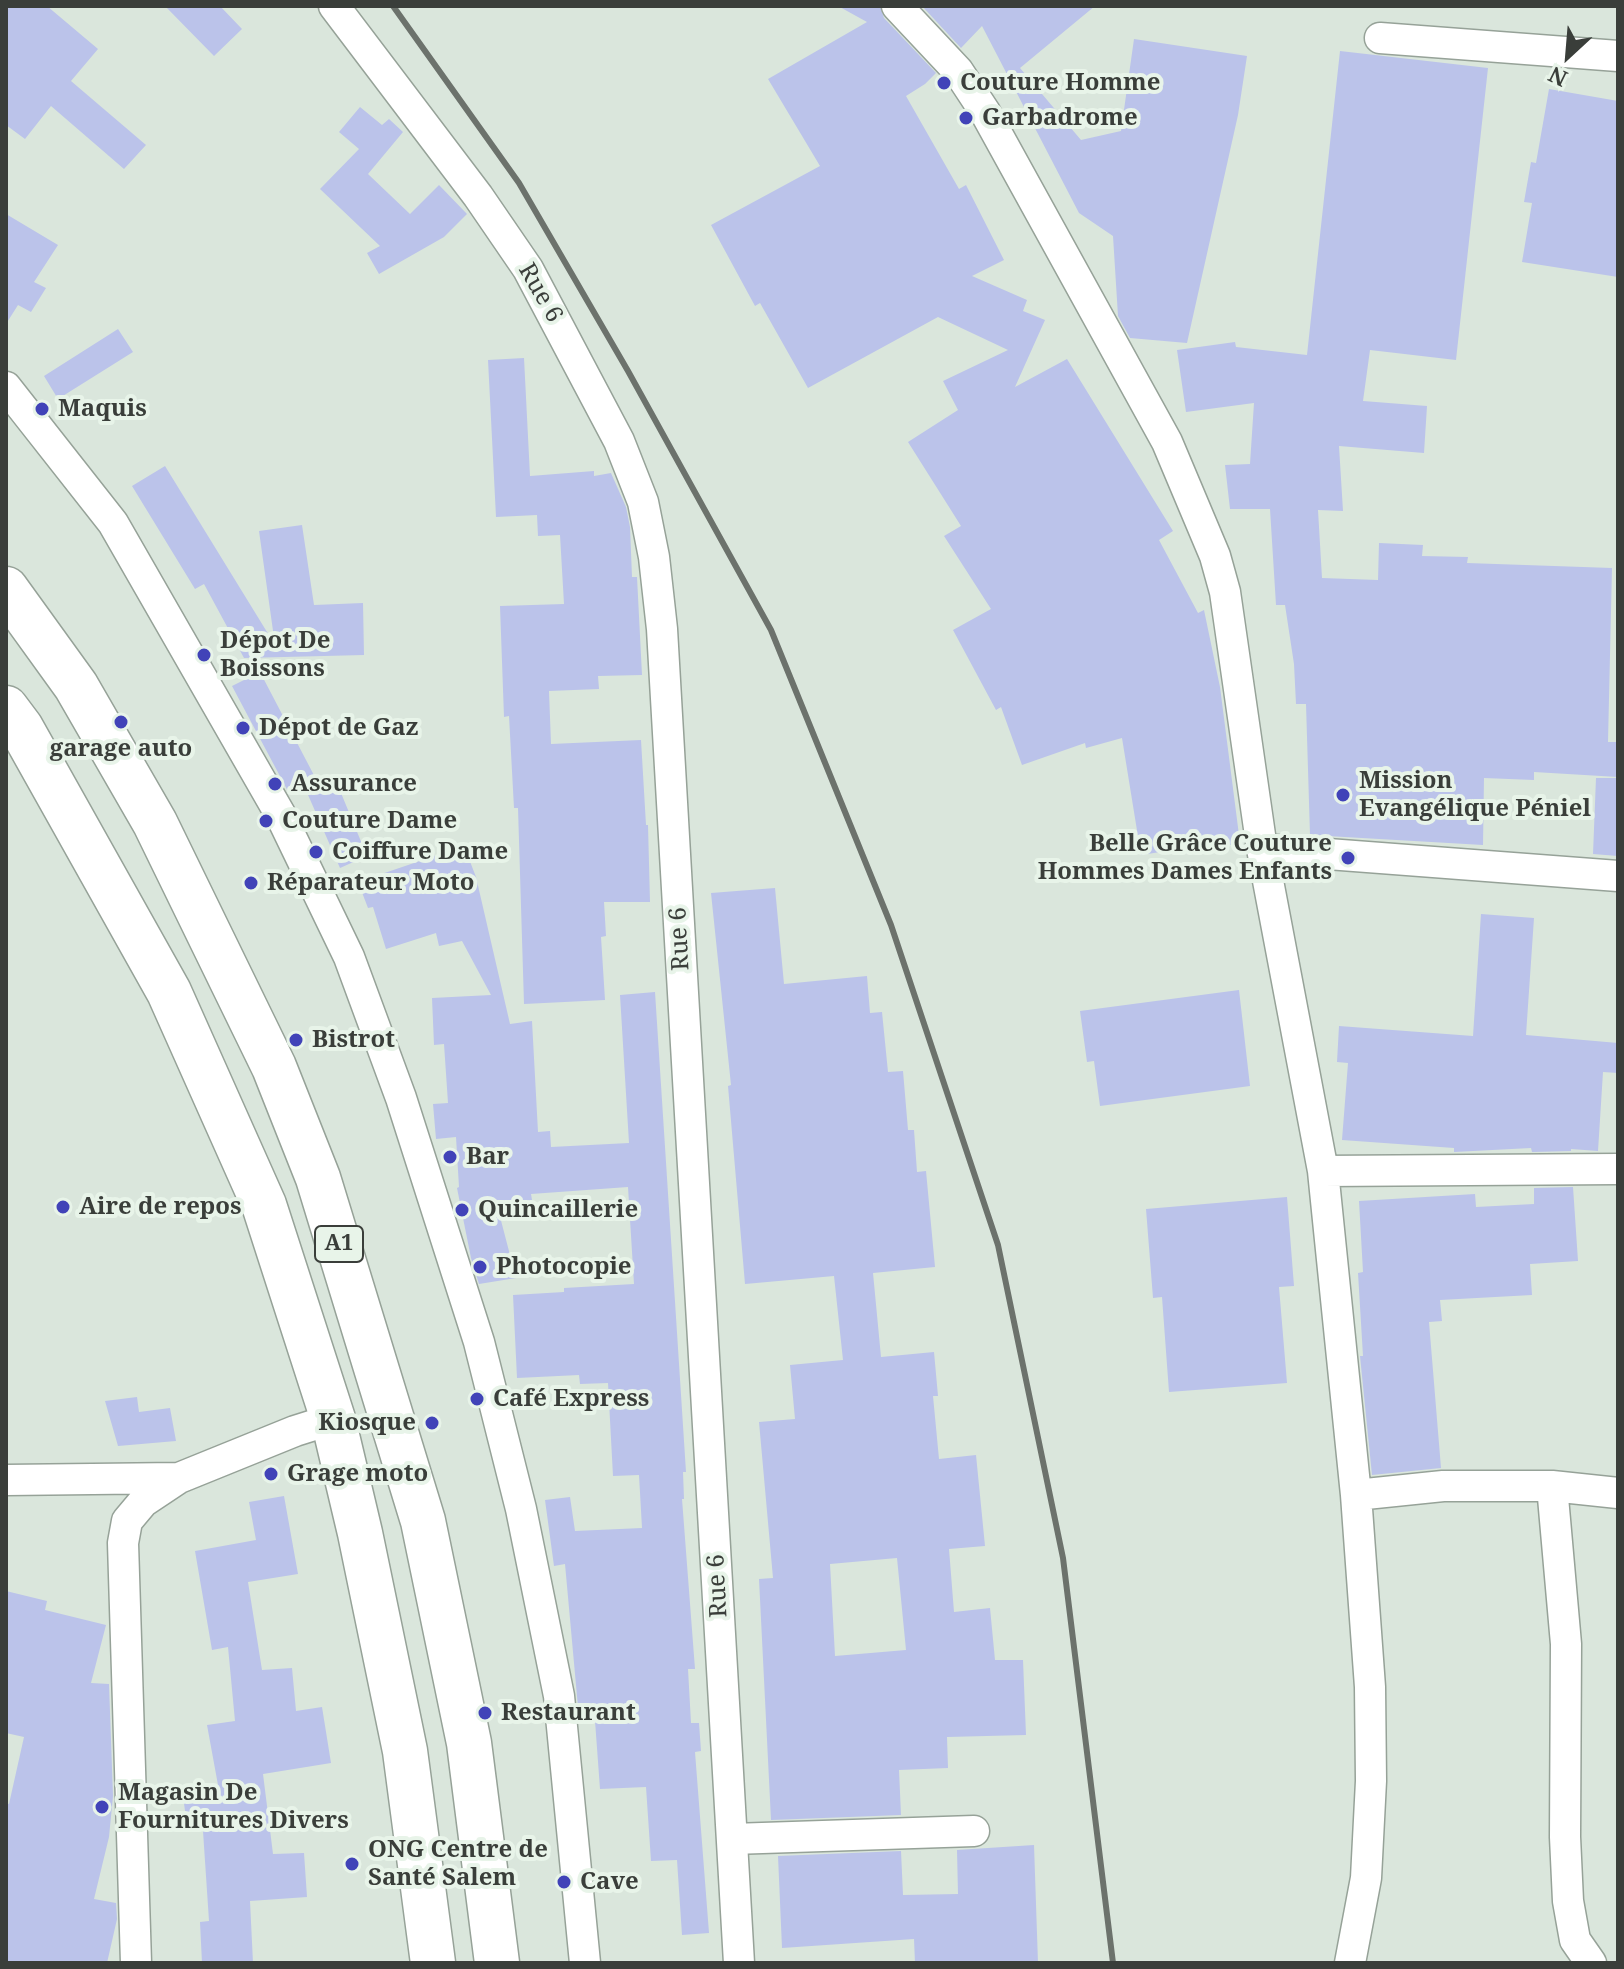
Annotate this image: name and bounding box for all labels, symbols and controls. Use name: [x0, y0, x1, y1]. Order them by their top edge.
north arrow: [1528, 16, 1608, 96]
text: N: [1543, 60, 1572, 95]
place label: Couture Homme: [960, 69, 1160, 97]
marker: Couture Homme: [935, 74, 953, 92]
place label: Garbadrome: [982, 104, 1138, 132]
marker: Garbadrome: [957, 109, 975, 127]
street label: Rue 6: [512, 258, 568, 328]
place label: Maquis: [58, 395, 147, 423]
marker: Maquis: [33, 400, 51, 418]
place label: Dépot De Boissons: [220, 627, 330, 683]
marker: Dépot De Boissons: [195, 646, 213, 664]
marker: garage auto: [112, 713, 130, 731]
place label: Dépot de Gaz: [259, 714, 418, 742]
marker: Dépot de Gaz: [234, 719, 252, 737]
place label: garage auto: [50, 735, 192, 763]
place label: Mission Evangélique Péniel: [1359, 767, 1591, 823]
place label: Assurance: [291, 770, 417, 798]
marker: Assurance: [266, 775, 284, 793]
marker: Mission Evangélique Péniel: [1334, 786, 1352, 804]
place label: Couture Dame: [282, 807, 457, 835]
marker: Couture Dame: [257, 812, 275, 830]
place label: Belle Grâce Couture Hommes Dames Enfants: [1038, 830, 1332, 886]
place label: Coiffure Dame: [332, 838, 508, 866]
marker: Coiffure Dame: [307, 843, 325, 861]
marker: Belle Grâce Couture Hommes Dames Enfants: [1339, 849, 1357, 867]
place label: Réparateur Moto: [267, 869, 474, 897]
marker: Réparateur Moto: [242, 874, 260, 892]
street label: Rue 6: [664, 907, 696, 971]
place label: Bistrot: [312, 1026, 395, 1054]
marker: Bistrot: [287, 1031, 305, 1049]
place label: Bar: [466, 1143, 509, 1171]
marker: Bar: [441, 1148, 459, 1166]
place label: Aire de repos: [79, 1193, 242, 1221]
place label: Quincaillerie: [478, 1196, 638, 1224]
marker: Aire de repos: [54, 1198, 72, 1216]
marker: Quincaillerie: [453, 1201, 471, 1219]
road number: A1: [315, 1226, 363, 1262]
place label: Photocopie: [496, 1253, 632, 1281]
marker: Photocopie: [471, 1258, 489, 1276]
place label: Café Express: [493, 1385, 649, 1413]
marker: Café Express: [468, 1390, 486, 1408]
place label: Kiosque: [318, 1409, 416, 1437]
marker: Kiosque: [423, 1414, 441, 1432]
place label: Grage moto: [287, 1460, 428, 1488]
marker: Grage moto: [262, 1465, 280, 1483]
street label: Rue 6: [702, 1554, 734, 1618]
place label: Restaurant: [501, 1699, 636, 1727]
marker: Restaurant: [476, 1704, 494, 1722]
place label: Magasin De Fournitures Divers: [118, 1779, 349, 1835]
marker: Magasin De Fournitures Divers: [93, 1798, 111, 1816]
place label: ONG Centre de Santé Salem: [368, 1836, 548, 1892]
marker: ONG Centre de Santé Salem: [343, 1855, 361, 1873]
place label: Cave: [580, 1868, 639, 1896]
marker: Cave: [555, 1873, 573, 1891]

